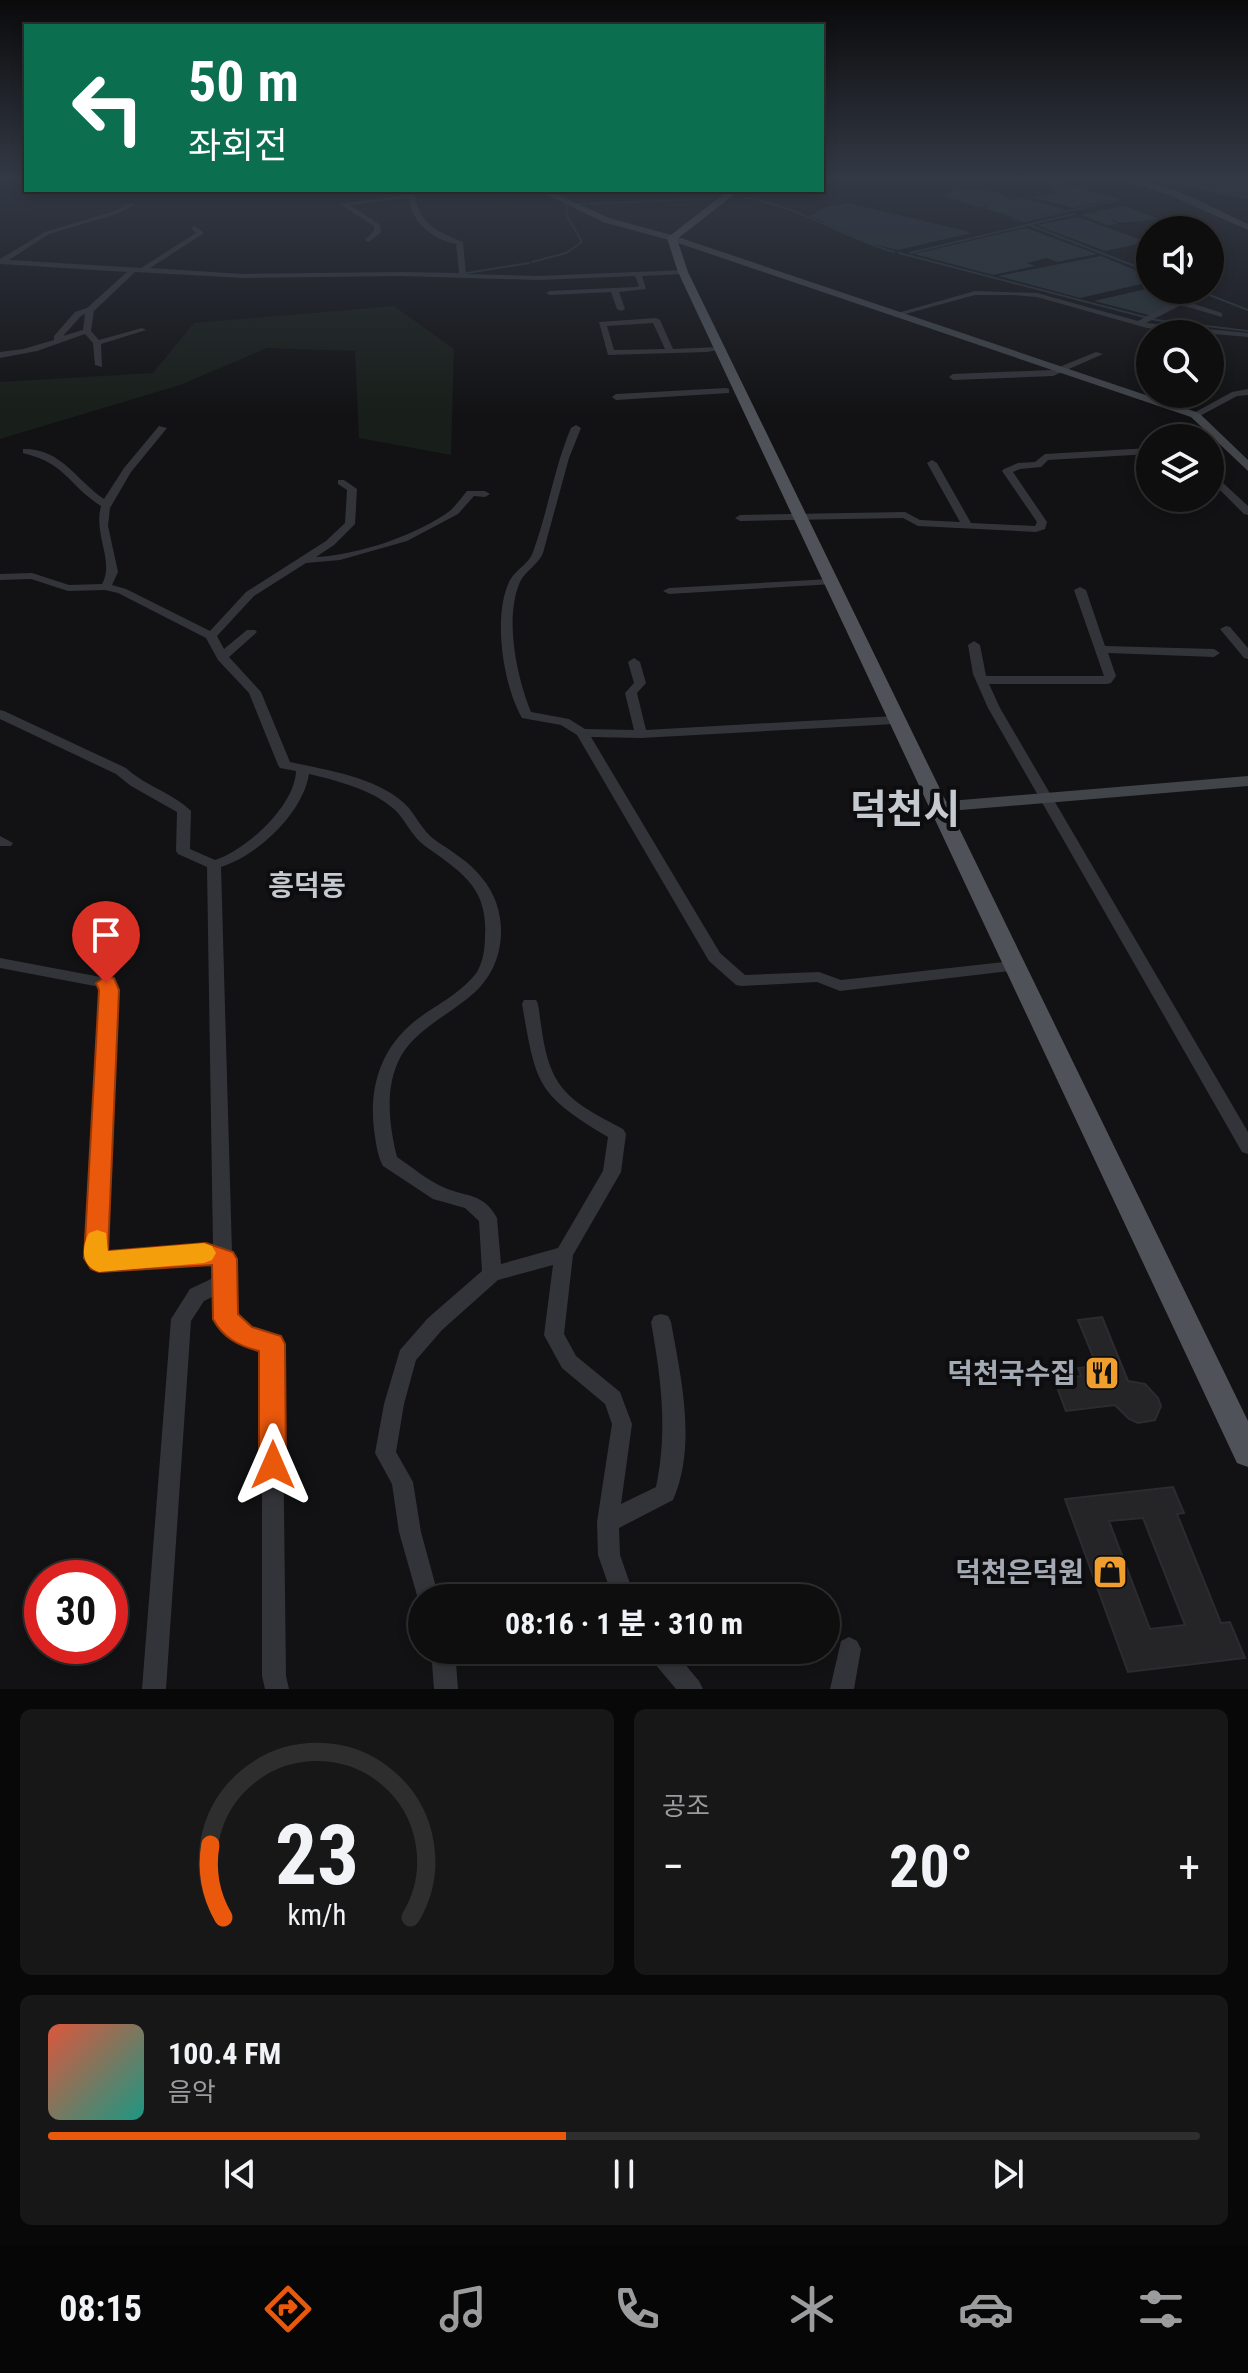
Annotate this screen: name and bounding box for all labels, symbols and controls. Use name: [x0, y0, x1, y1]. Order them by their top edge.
text: 50 m: [188, 49, 299, 115]
icon: left: [56, 56, 160, 160]
text: 좌회전: [188, 125, 287, 167]
map controls: [1136, 216, 1224, 512]
button: sound: [1136, 216, 1224, 304]
button: search: [1136, 320, 1224, 408]
button: layers: [1136, 424, 1224, 512]
district label: 덕천시: [850, 786, 960, 833]
district label: 흥덕동: [268, 869, 346, 902]
pin: [72, 901, 140, 983]
icon: arrive: [84, 913, 128, 957]
restaurant icon: 덕천국수집: [1083, 1354, 1121, 1392]
place label: 덕천국수집: [947, 1357, 1076, 1390]
position arrow: [231, 1423, 315, 1507]
shop icon: 덕천은덕원: [1091, 1553, 1129, 1591]
place label: 덕천은덕원: [955, 1556, 1084, 1589]
speed limit sign: 30: [24, 1560, 128, 1664]
text: 08:16 · 1 분 · 310 m: [505, 1606, 743, 1641]
text: 공조: [662, 1791, 710, 1821]
text: 23: [275, 1807, 359, 1904]
text: 20°: [889, 1831, 973, 1902]
text: −: [662, 1841, 684, 1893]
text: +: [1178, 1841, 1200, 1893]
text: km/h: [288, 1898, 346, 1932]
text: 100.4 FM: [168, 2036, 281, 2071]
text: 음악: [168, 2077, 216, 2107]
icon: previous: [218, 2152, 262, 2196]
icon: pause: [602, 2152, 646, 2196]
icon: next: [986, 2152, 1030, 2196]
icon: directions: [260, 2281, 316, 2337]
icon: music: [435, 2281, 491, 2337]
icon: phone: [609, 2281, 665, 2337]
icon: climate: [784, 2281, 840, 2337]
icon: car: [958, 2281, 1014, 2337]
icon: filters: [1133, 2281, 1189, 2337]
text: 08:15: [59, 2288, 142, 2330]

